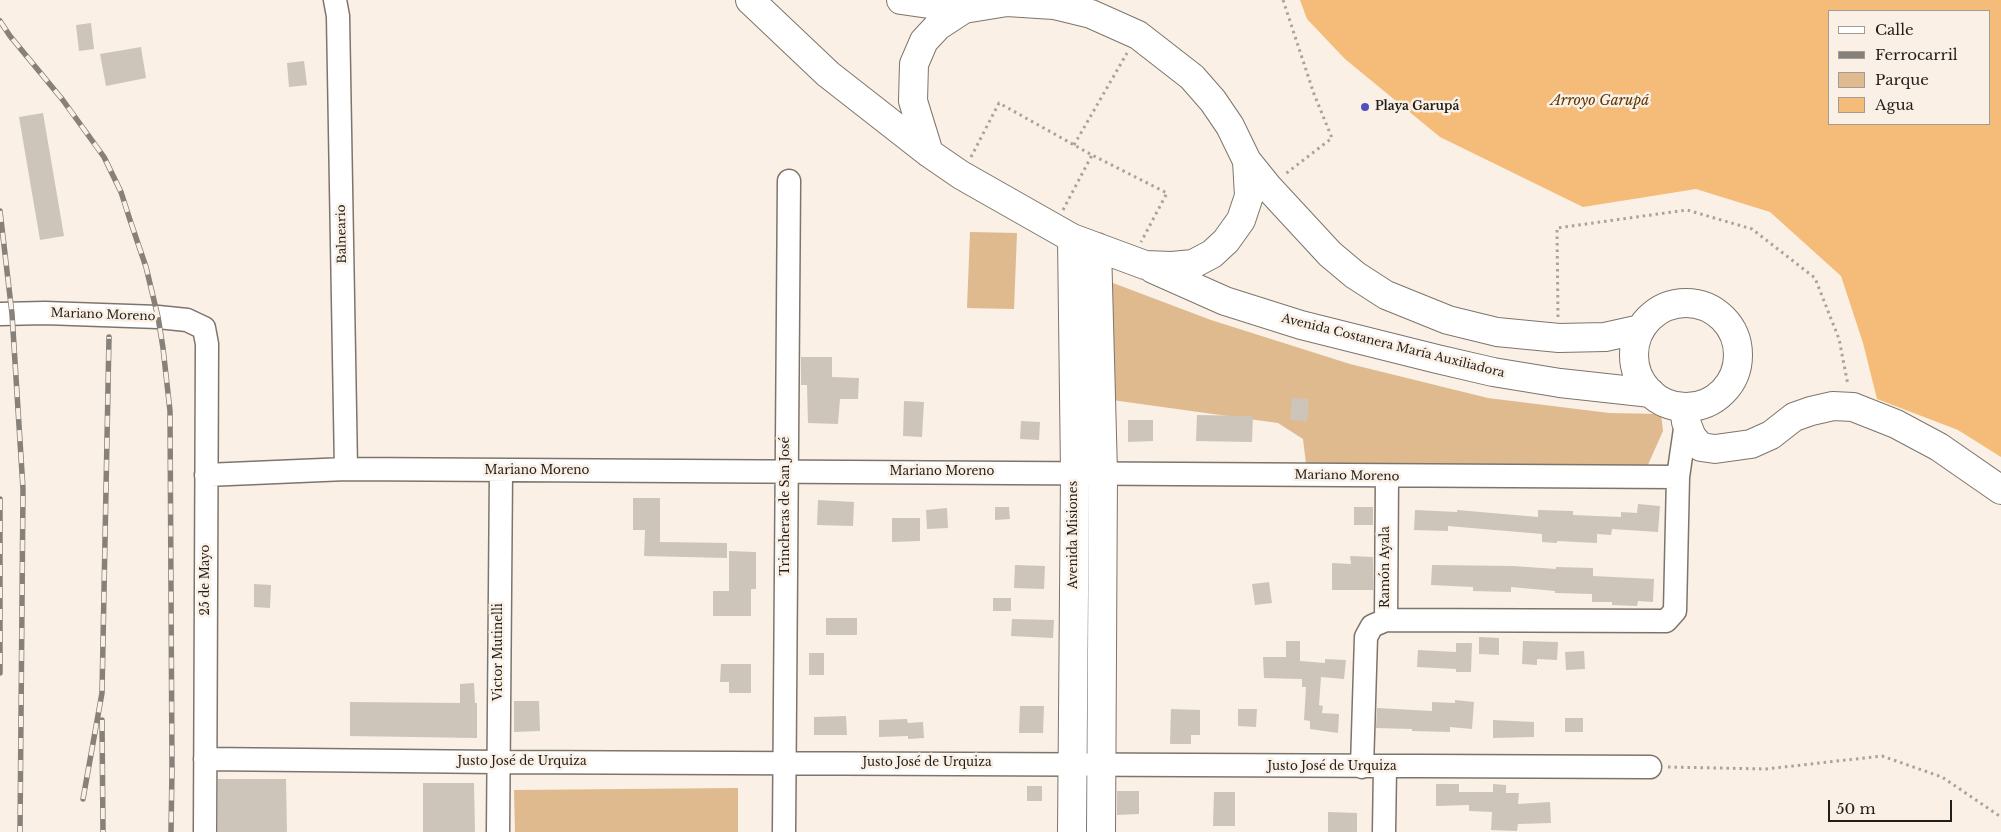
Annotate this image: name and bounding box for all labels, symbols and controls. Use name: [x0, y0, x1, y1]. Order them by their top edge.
legend: [1828, 10, 1991, 125]
text: Calle: [1875, 20, 1914, 39]
text: Ferrocarril: [1875, 45, 1958, 64]
text: Parque: [1875, 70, 1929, 89]
water label: Arroyo Garupá: [1551, 93, 1649, 109]
text: Agua: [1875, 95, 1914, 114]
place label: Playa Garupá: [1375, 100, 1459, 114]
marker: Playa Garupá: [1359, 101, 1371, 113]
street label: Balneario: [334, 204, 350, 264]
street label: Mariano Moreno: [50, 306, 156, 324]
street label: Avenida Costanera María Auxiliadora: [1280, 311, 1506, 381]
street label: Trincheras de San José: [779, 437, 793, 575]
street label: Mariano Moreno: [485, 464, 589, 478]
street label: Mariano Moreno: [890, 465, 994, 479]
street label: Mariano Moreno: [1294, 468, 1400, 484]
street label: Avenida Misiones: [1067, 481, 1081, 589]
street label: Ramón Ayala: [1379, 526, 1393, 608]
street label: 25 de Mayo: [199, 545, 213, 615]
street label: Victor Mutinelli: [492, 603, 506, 701]
street label: Justo José de Urquiza: [457, 755, 587, 769]
street label: Justo José de Urquiza: [862, 756, 992, 770]
street label: Justo José de Urquiza: [1267, 760, 1397, 774]
scale bar: [1831, 790, 1955, 822]
text: 50 m: [1836, 799, 1876, 818]

